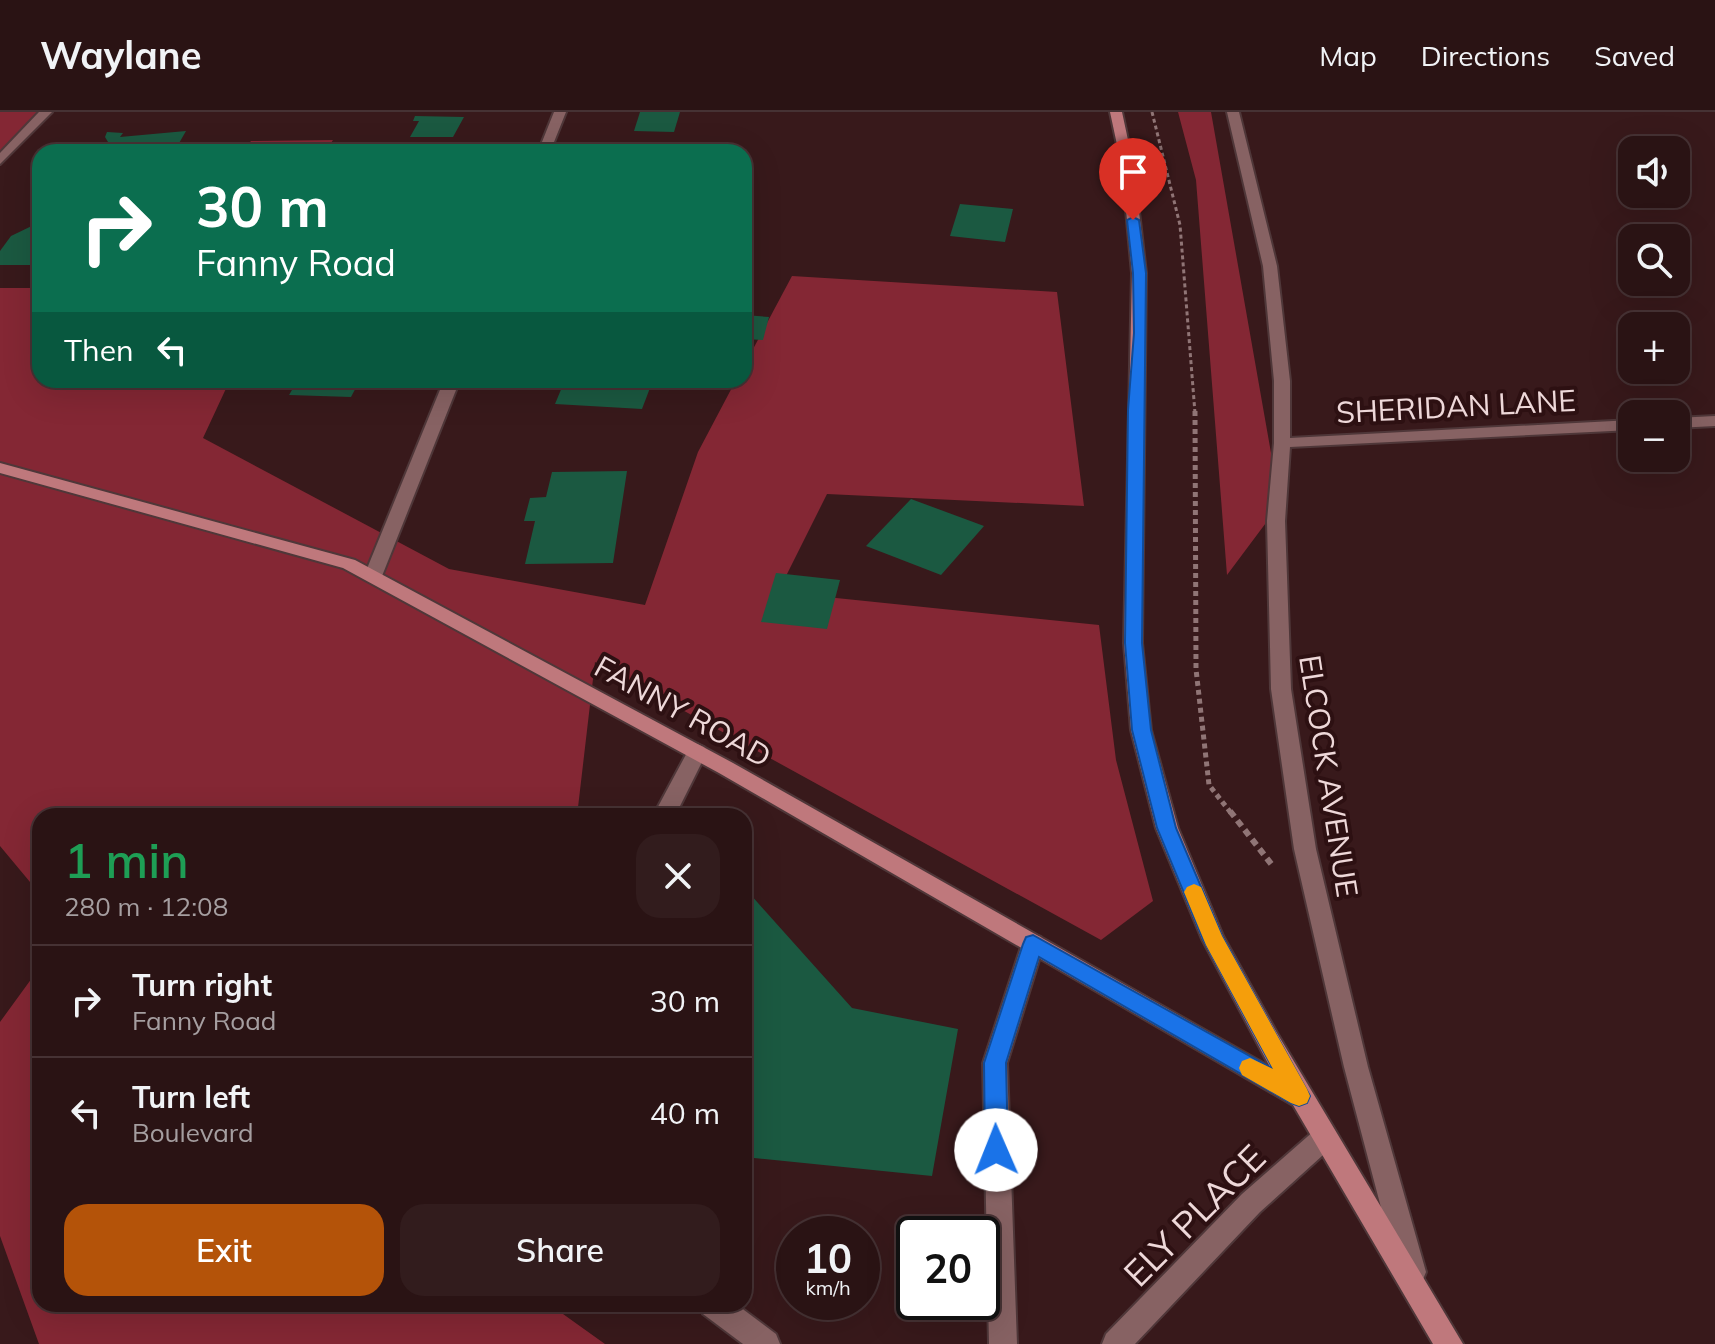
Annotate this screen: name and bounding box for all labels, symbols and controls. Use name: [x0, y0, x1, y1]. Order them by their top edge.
text: Waylane: [40, 31, 202, 79]
text: Map: [1319, 38, 1377, 73]
text: Directions: [1421, 38, 1550, 73]
text: Saved: [1594, 38, 1675, 73]
map controls: [1618, 136, 1690, 472]
button: sound: [1618, 136, 1690, 208]
pin: [1099, 138, 1167, 220]
icon: arrive: [1111, 150, 1155, 194]
text: 30 m: [196, 171, 329, 241]
icon: right: [64, 176, 168, 280]
button: search: [1618, 224, 1690, 296]
text: Fanny Road: [196, 240, 396, 285]
button: +: [1618, 312, 1690, 384]
icon: left: [150, 328, 194, 372]
text: Then: [64, 331, 134, 369]
street label: SHERIDAN LANE: [1335, 381, 1577, 431]
button: −: [1618, 400, 1690, 472]
street label: FANNY ROAD: [588, 647, 778, 775]
street label: ELCOCK AVENUE: [1291, 652, 1367, 900]
text: 1 min: [64, 830, 189, 890]
button: close: [636, 834, 720, 918]
text: 280 m · 12:08: [64, 890, 228, 923]
text: Turn right: [132, 966, 272, 1004]
icon: right: [64, 979, 108, 1023]
text: 30 m: [650, 982, 720, 1020]
text: Fanny Road: [132, 1004, 276, 1037]
text: Turn left: [132, 1078, 250, 1116]
icon: left: [64, 1091, 108, 1135]
text: 40 m: [650, 1094, 720, 1132]
position arrow: [954, 1108, 1038, 1192]
text: Boulevard: [132, 1116, 254, 1149]
street label: ELY PLACE: [1114, 1135, 1274, 1295]
button: Exit: [64, 1204, 384, 1296]
button: Share: [400, 1204, 720, 1296]
speed limit sign: 20: [896, 1216, 1000, 1320]
text: 10: [804, 1233, 852, 1283]
text: km/h: [805, 1275, 851, 1300]

